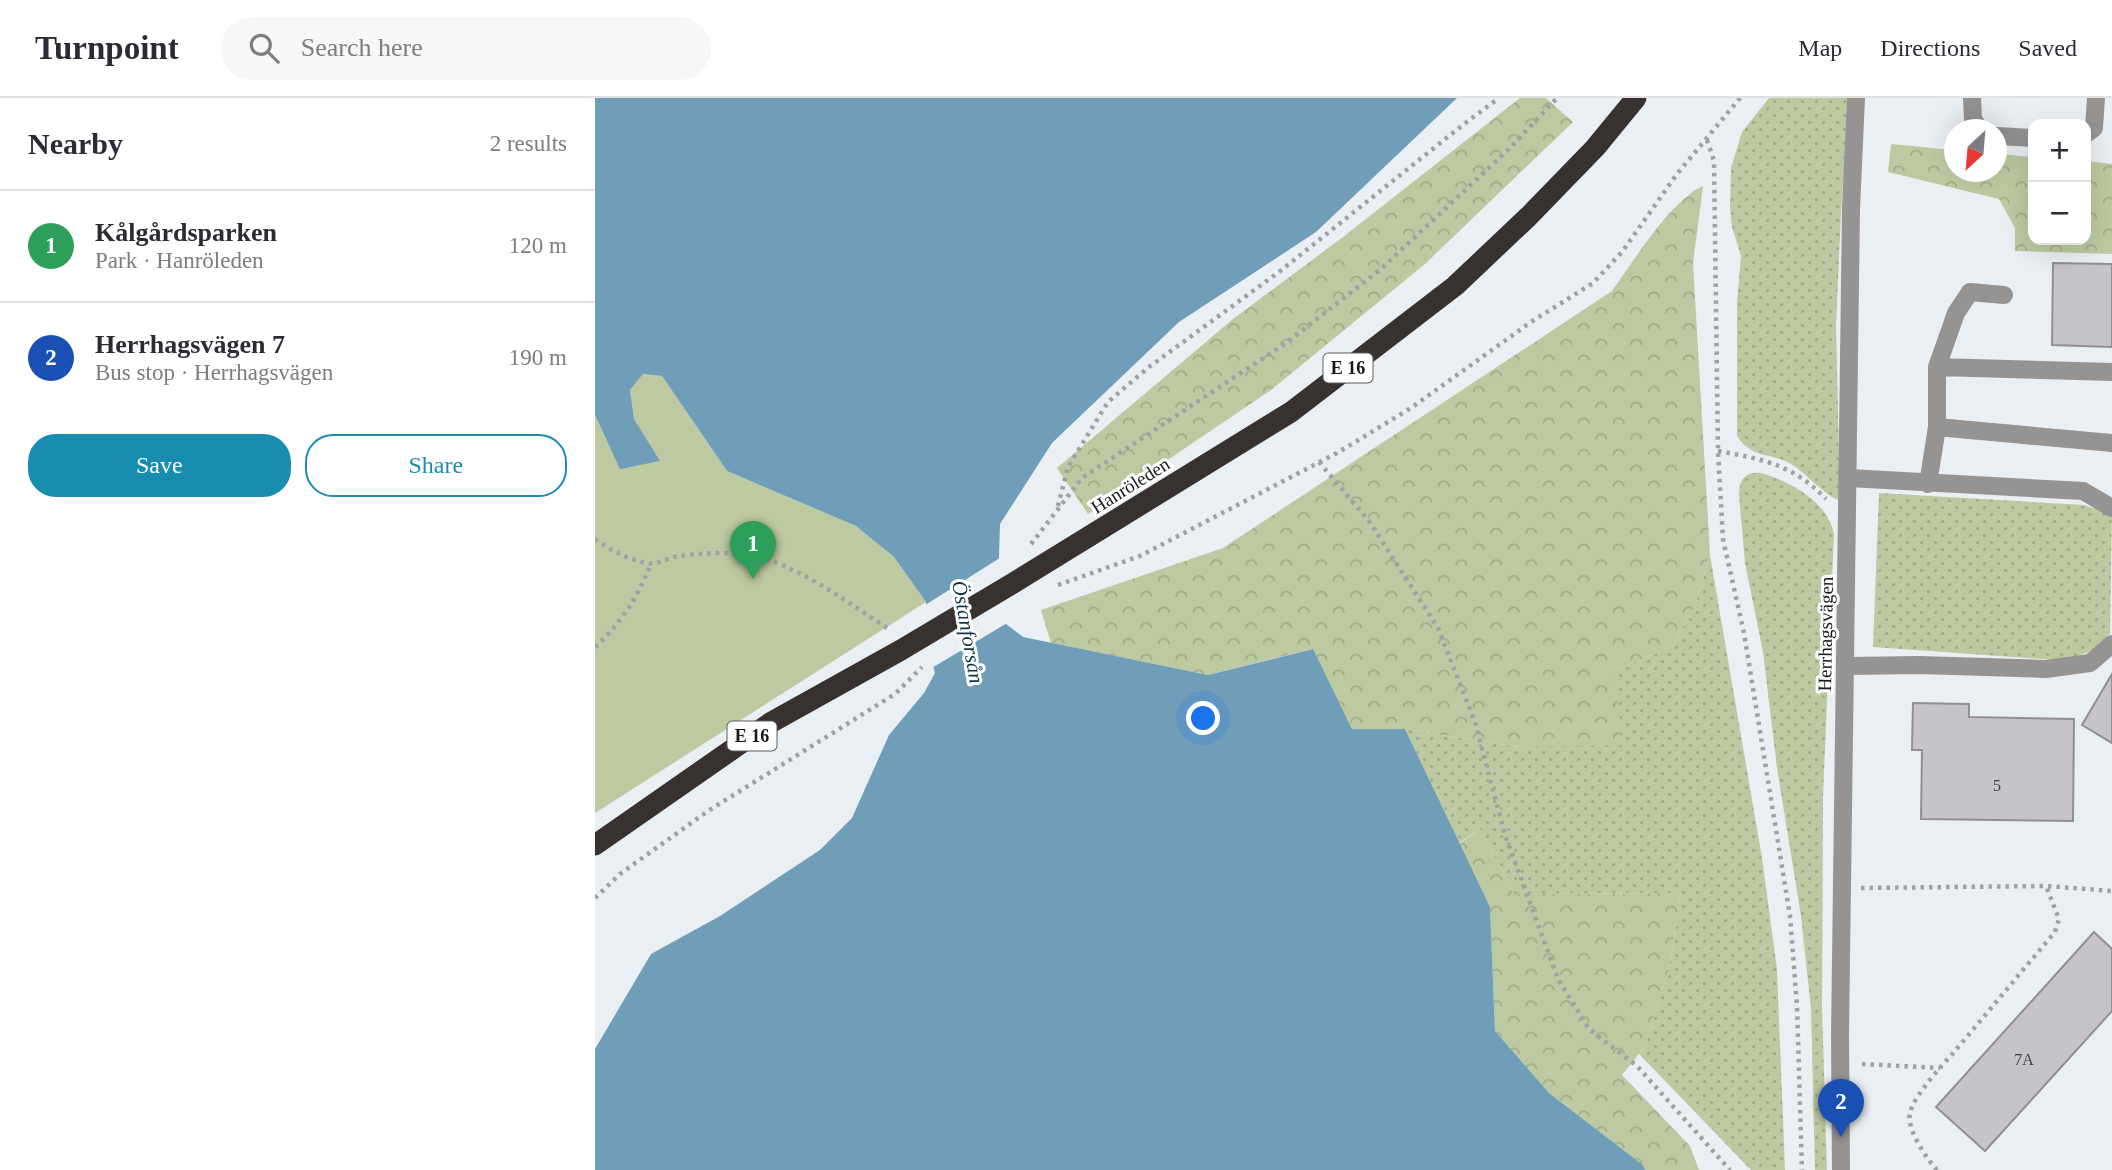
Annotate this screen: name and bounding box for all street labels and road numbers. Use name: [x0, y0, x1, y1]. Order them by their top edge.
road number: E 16: [1323, 354, 1373, 382]
street label: Hanröleden: [1087, 453, 1174, 518]
street label: Herrhagsvägen: [1814, 576, 1837, 692]
road number: E 16: [727, 722, 777, 750]

